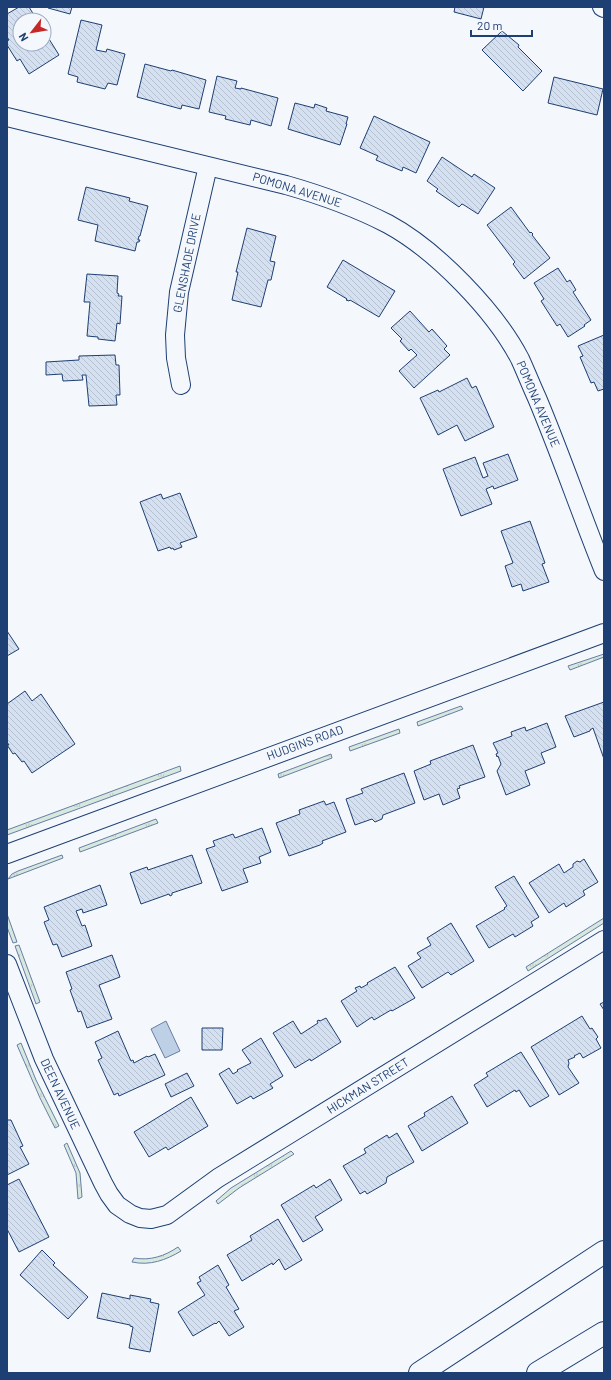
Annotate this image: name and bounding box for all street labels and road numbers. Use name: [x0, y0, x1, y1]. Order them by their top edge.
street label: POMONA AVENUE: [251, 169, 344, 209]
street label: GLENSHADE DRIVE: [170, 212, 203, 314]
street label: POMONA AVENUE: [514, 358, 563, 449]
street label: HUDGINS ROAD: [264, 722, 345, 762]
street label: HICKMAN STREET: [324, 1054, 411, 1116]
street label: DEEN AVENUE: [38, 1056, 83, 1131]

